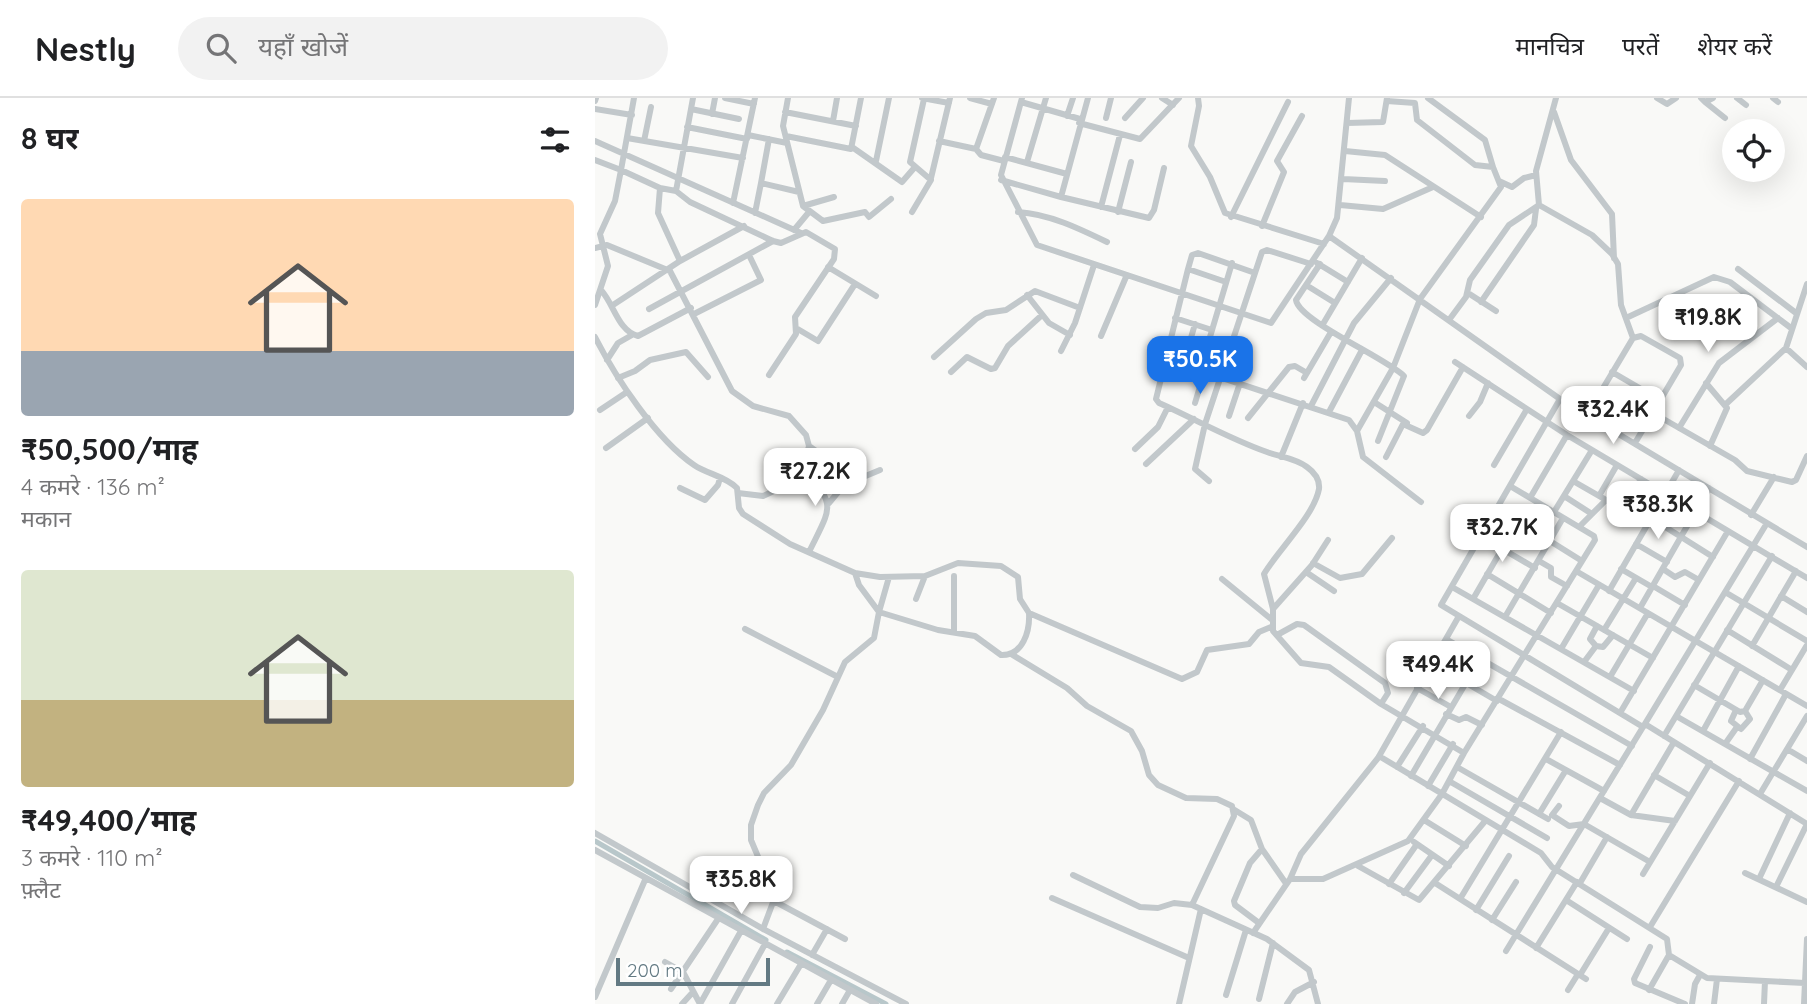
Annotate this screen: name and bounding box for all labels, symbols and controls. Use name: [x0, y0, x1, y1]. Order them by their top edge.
search box: [178, 17, 668, 80]
text: Nestly: [35, 28, 136, 69]
icon: search: [202, 29, 240, 67]
text: यहाँ खोजें: [258, 30, 348, 63]
text: मानचित्र: [1515, 31, 1584, 61]
text: परतें: [1622, 31, 1659, 61]
text: शेयर करें: [1697, 31, 1772, 61]
text: 8 घर: [21, 119, 79, 157]
map controls: [1722, 119, 1785, 182]
button: locate: [1722, 119, 1785, 182]
icon: filters: [536, 121, 574, 159]
icon: home: [235, 245, 361, 371]
pin: ₹19.8K: [1651, 294, 1765, 354]
text: ₹19.8K: [1674, 302, 1742, 331]
pin: ₹50.5K: [1143, 336, 1257, 396]
text: ₹50.5K: [1163, 344, 1237, 373]
pin: ₹32.4K: [1556, 386, 1670, 446]
text: ₹32.4K: [1577, 394, 1649, 423]
text: ₹50,500/माह: [21, 430, 198, 468]
pin: ₹27.2K: [758, 448, 872, 508]
text: ₹27.2K: [780, 456, 850, 485]
text: 4 कमरे · 136 m²: [21, 472, 165, 501]
pin: ₹38.3K: [1601, 482, 1715, 541]
text: ₹38.3K: [1623, 489, 1693, 518]
text: मकान: [21, 504, 71, 533]
pin: ₹32.7K: [1445, 504, 1559, 564]
text: ₹32.7K: [1466, 512, 1538, 541]
icon: home: [235, 616, 361, 742]
pin: ₹49.4K: [1381, 642, 1495, 701]
text: ₹49.4K: [1402, 649, 1474, 678]
text: ₹49,400/माह: [21, 801, 196, 839]
text: 3 कमरे · 110 m²: [21, 843, 162, 872]
pin: ₹35.8K: [684, 856, 798, 916]
text: ₹35.8K: [706, 864, 776, 893]
text: फ़्लैट: [21, 875, 61, 904]
scale bar: [616, 955, 770, 987]
text: 200 m: [627, 958, 683, 982]

